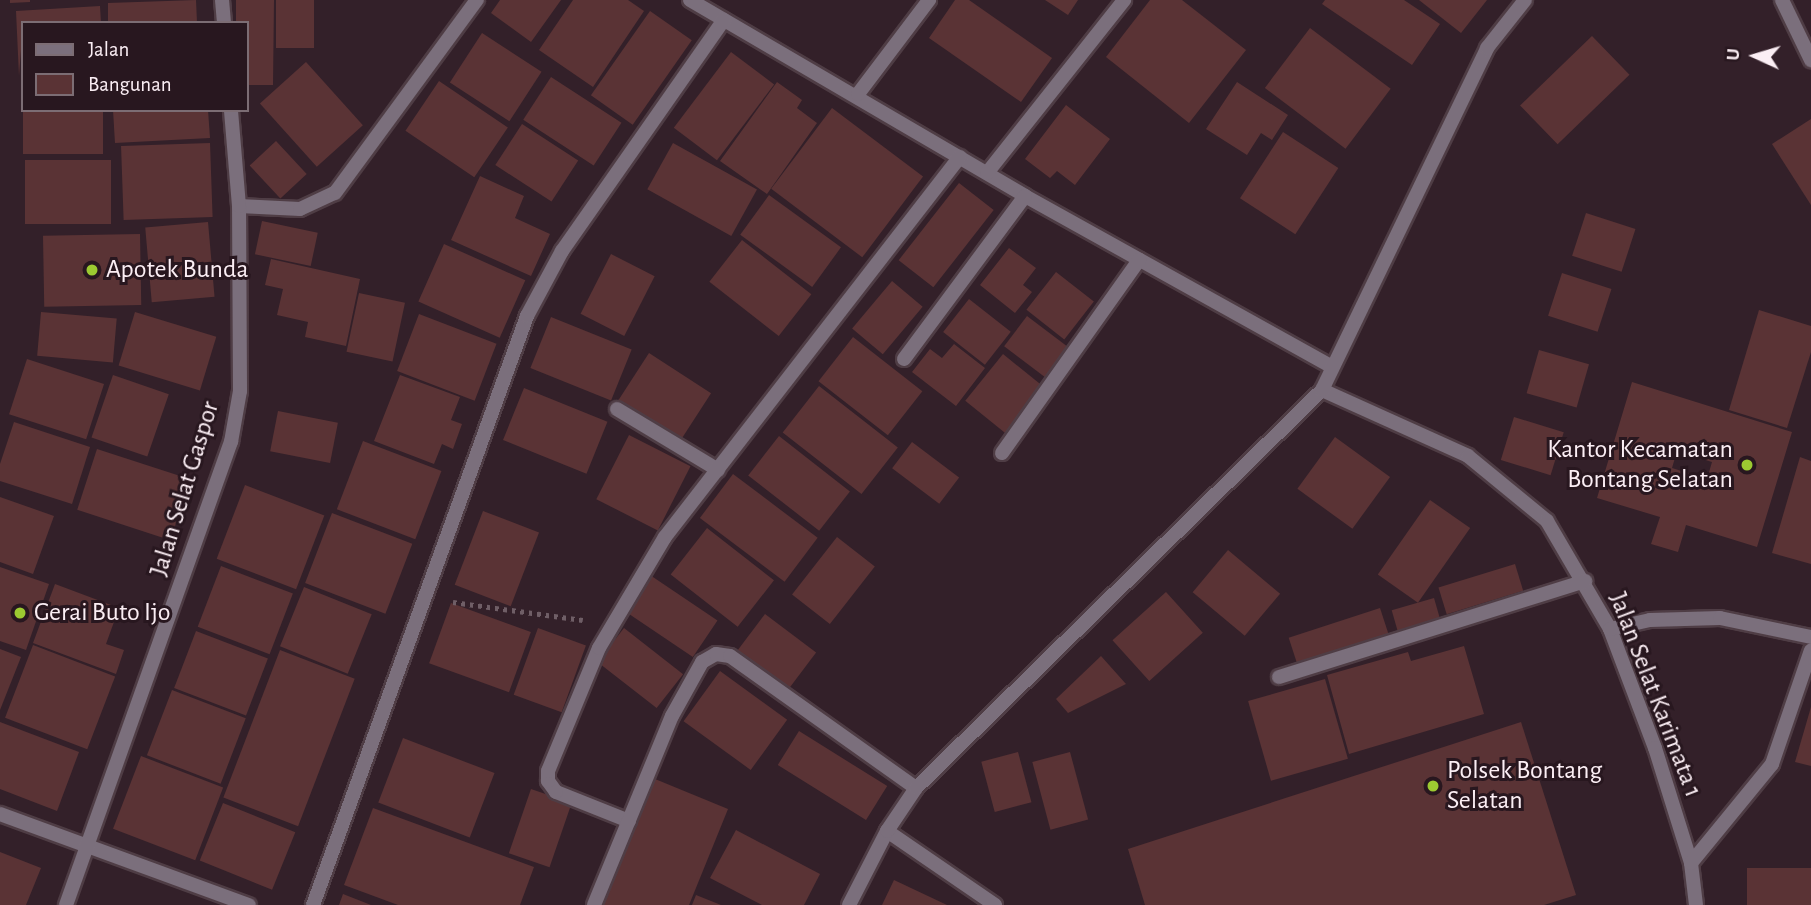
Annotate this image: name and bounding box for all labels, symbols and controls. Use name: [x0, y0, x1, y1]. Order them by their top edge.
legend: [21, 21, 248, 112]
north arrow: [1720, 21, 1790, 91]
text: Jalan: [88, 39, 129, 60]
text: U: [1724, 48, 1743, 61]
text: Bangunan: [88, 74, 172, 95]
place label: Apotek Bunda: [106, 254, 248, 286]
marker: Apotek Bunda: [84, 262, 100, 278]
street label: Jalan Selat Gaspor: [144, 398, 226, 580]
place label: Kantor Kecamatan Bontang Selatan: [1547, 434, 1733, 496]
marker: Kantor Kecamatan Bontang Selatan: [1739, 457, 1755, 473]
street label: Jalan Selat Karimata 1: [1602, 588, 1708, 802]
place label: Gerai Buto Ijo: [34, 597, 171, 629]
marker: Gerai Buto Ijo: [12, 605, 28, 621]
place label: Polsek Bontang Selatan: [1447, 755, 1602, 816]
marker: Polsek Bontang Selatan: [1425, 778, 1441, 794]

